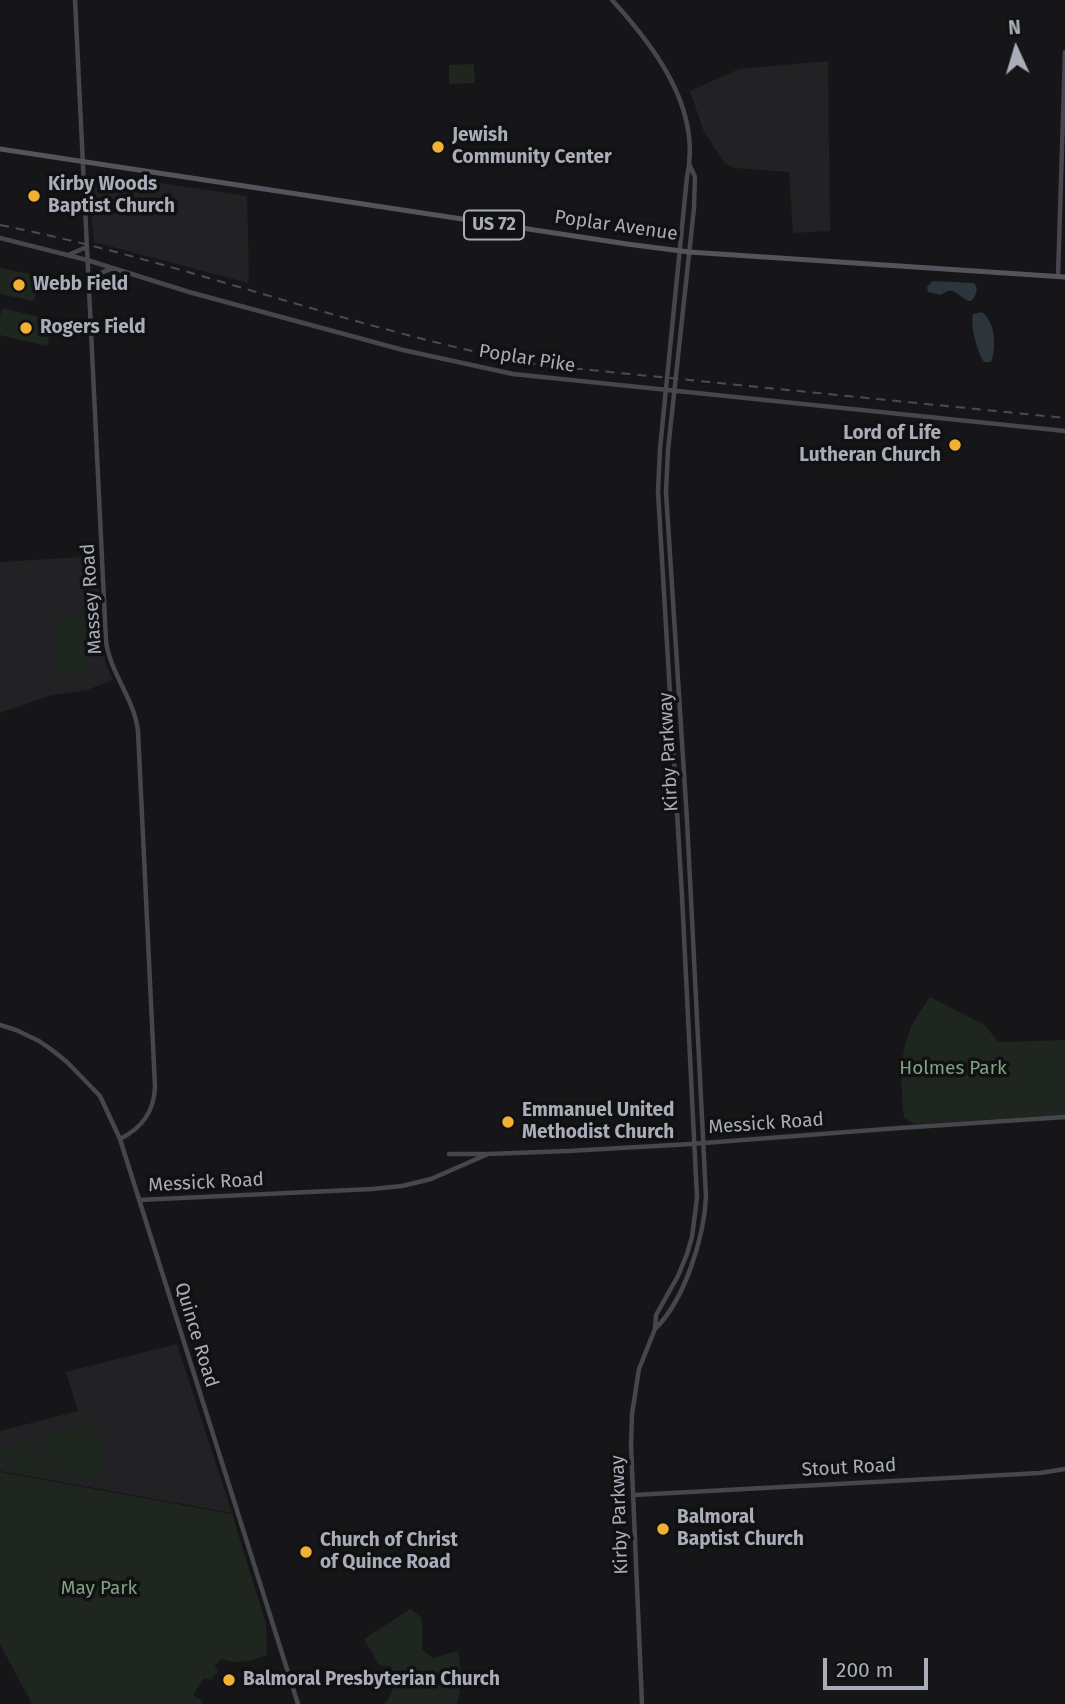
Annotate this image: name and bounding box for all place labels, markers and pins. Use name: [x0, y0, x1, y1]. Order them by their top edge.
place label: Jewish Community Center: [452, 125, 612, 169]
marker: Jewish Community Center: [430, 139, 446, 155]
place label: Kirby Woods Baptist Church: [48, 174, 175, 218]
marker: Kirby Woods Baptist Church: [26, 188, 42, 204]
place label: Webb Field: [33, 274, 128, 296]
marker: Webb Field: [11, 277, 27, 293]
place label: Rogers Field: [40, 317, 146, 339]
marker: Rogers Field: [18, 320, 34, 336]
place label: Lord of Life Lutheran Church: [799, 423, 941, 467]
marker: Lord of Life Lutheran Church: [947, 437, 963, 453]
place label: Emmanuel United Methodist Church: [522, 1100, 674, 1144]
marker: Emmanuel United Methodist Church: [500, 1114, 516, 1130]
place label: Balmoral Baptist Church: [677, 1507, 804, 1551]
marker: Balmoral Baptist Church: [655, 1521, 671, 1537]
place label: Church of Christ of Quince Road: [320, 1530, 458, 1574]
marker: Church of Christ of Quince Road: [298, 1544, 314, 1560]
place label: Balmoral Presbyterian Church: [243, 1669, 500, 1691]
marker: Balmoral Presbyterian Church: [221, 1672, 237, 1688]

